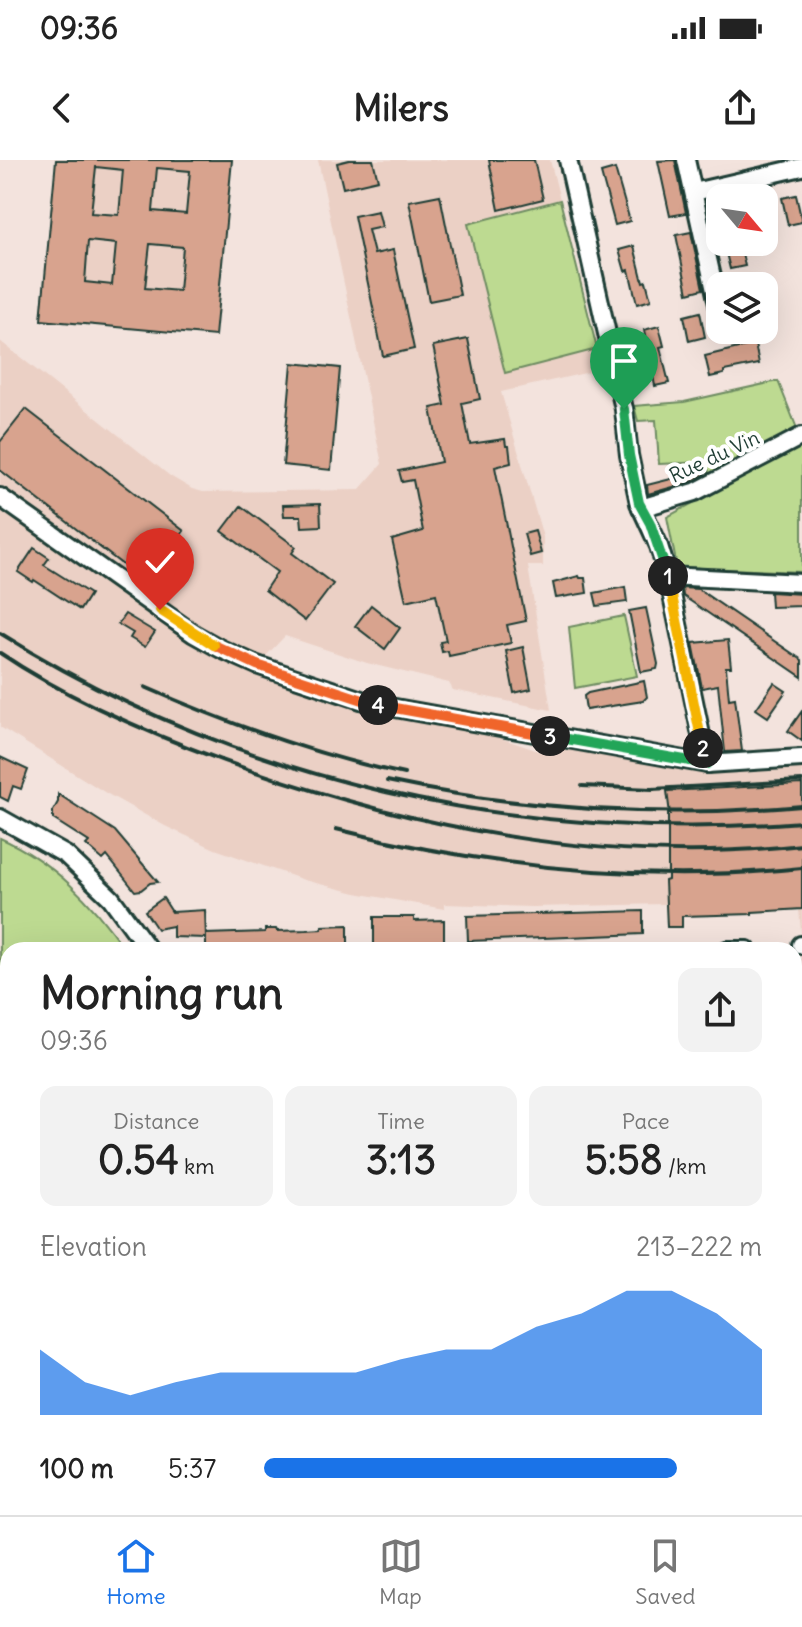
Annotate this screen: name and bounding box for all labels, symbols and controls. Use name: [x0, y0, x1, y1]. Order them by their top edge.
text: 09:36: [40, 9, 118, 47]
icon: back: [40, 86, 84, 130]
text: Milers: [353, 86, 449, 131]
icon: share: [718, 86, 762, 130]
north arrow: [706, 184, 778, 256]
map controls: [706, 184, 778, 344]
button: layers: [706, 272, 778, 344]
pin: [590, 327, 658, 409]
icon: arrive: [602, 339, 646, 383]
street label: Rue du Vin: [665, 424, 763, 488]
pin: [126, 528, 194, 610]
icon: check: [138, 540, 182, 584]
pin: 1: [648, 556, 688, 596]
text: 1: [664, 562, 672, 590]
pin: 4: [358, 685, 398, 725]
text: 4: [372, 691, 384, 719]
pin: 3: [530, 716, 570, 756]
text: 3: [544, 722, 556, 750]
pin: 2: [683, 728, 723, 768]
text: 2: [697, 734, 709, 762]
text: Morning run: [40, 966, 283, 1021]
button: share: [678, 968, 762, 1052]
text: 09:36: [40, 1024, 108, 1057]
text: Distance: [113, 1107, 199, 1135]
text: Time: [377, 1107, 425, 1135]
text: Pace: [622, 1107, 670, 1135]
text: 0.54: [98, 1135, 179, 1185]
text: 3:13: [366, 1135, 436, 1185]
text: 5:58: [585, 1135, 663, 1185]
text: km: [179, 1152, 215, 1180]
text: /km: [663, 1152, 707, 1180]
text: Elevation: [40, 1230, 147, 1263]
text: 213–222 m: [636, 1230, 762, 1263]
text: 100 m: [40, 1452, 114, 1485]
text: 5:37: [168, 1452, 216, 1485]
tab: Home: [106, 1534, 166, 1610]
tab: Map: [379, 1534, 423, 1610]
tab: Saved: [635, 1534, 696, 1610]

